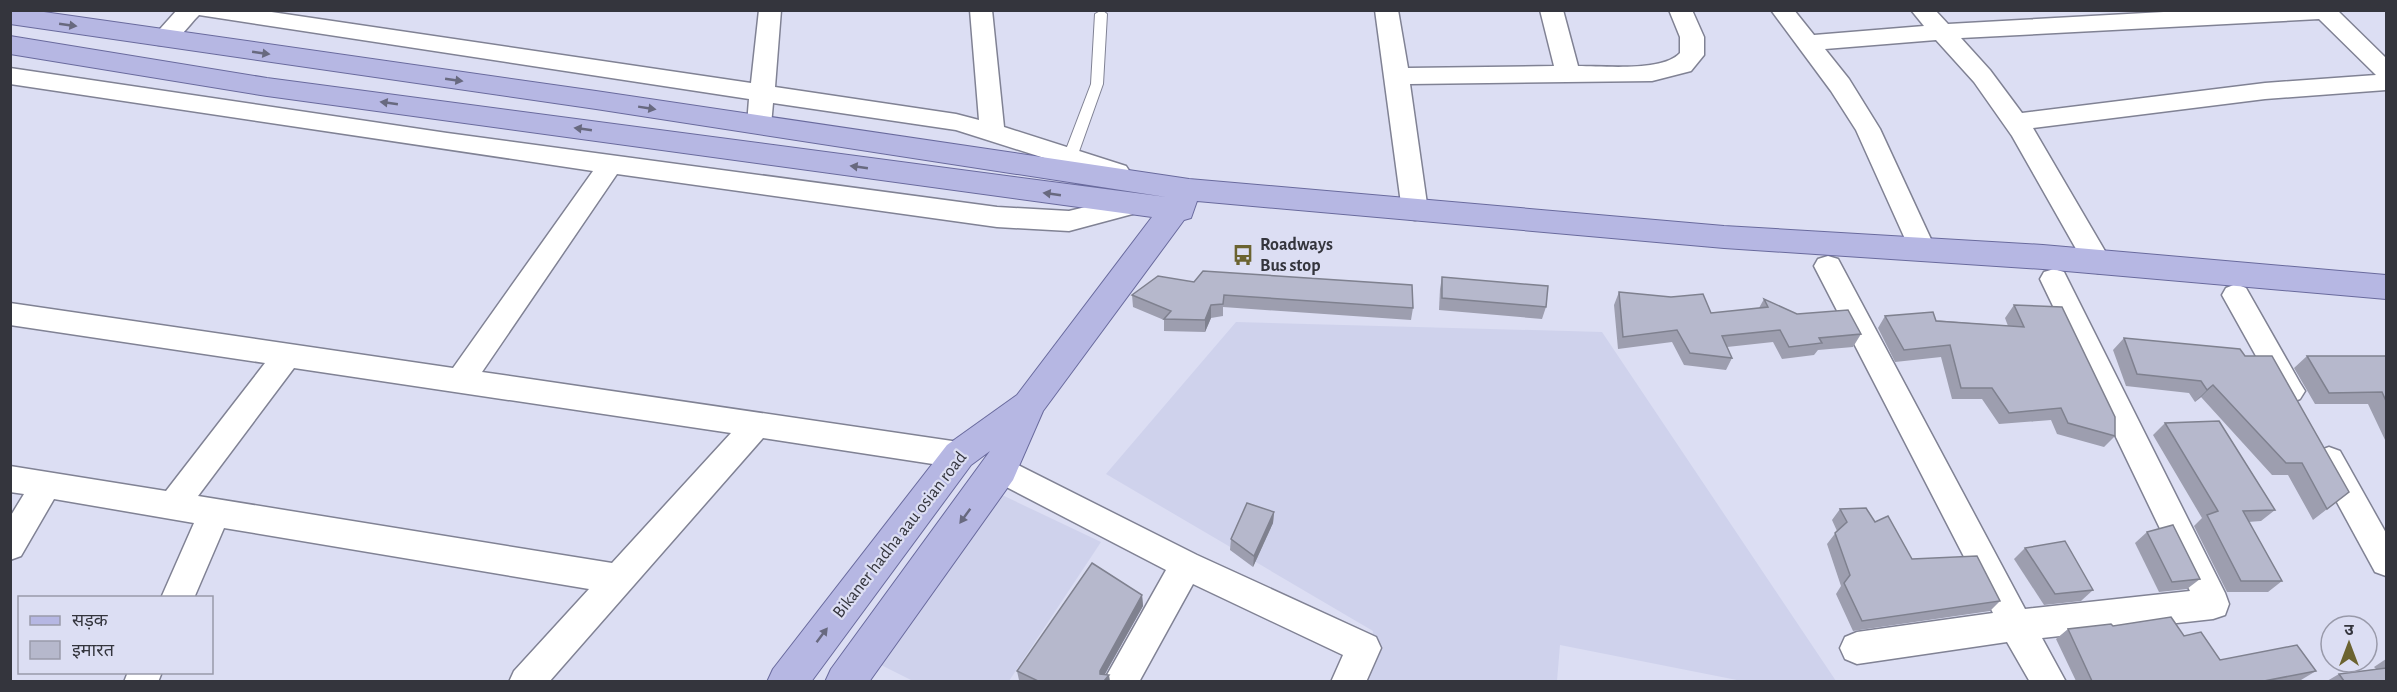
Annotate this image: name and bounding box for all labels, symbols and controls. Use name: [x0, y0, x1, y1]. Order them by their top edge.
one-way arrow: [59, 20, 78, 29]
one-way arrow: [252, 49, 271, 58]
one-way arrow: [445, 75, 464, 84]
one-way arrow: [380, 98, 399, 108]
one-way arrow: [638, 103, 657, 112]
one-way arrow: [573, 124, 592, 134]
one-way arrow: [849, 163, 868, 172]
one-way arrow: [1042, 189, 1061, 198]
place label: Roadways Bus stop: [1260, 236, 1333, 275]
bus stop icon: Roadways Bus stop: [1231, 243, 1255, 267]
street label: Bikaner hadha aau osian road: [830, 449, 970, 621]
one-way arrow: [959, 508, 971, 524]
legend: [18, 596, 213, 674]
text: सड़क: [72, 612, 109, 630]
north arrow: [2319, 614, 2379, 674]
text: उ: [2344, 622, 2354, 638]
one-way arrow: [816, 627, 828, 643]
text: इमारत: [72, 642, 115, 660]

